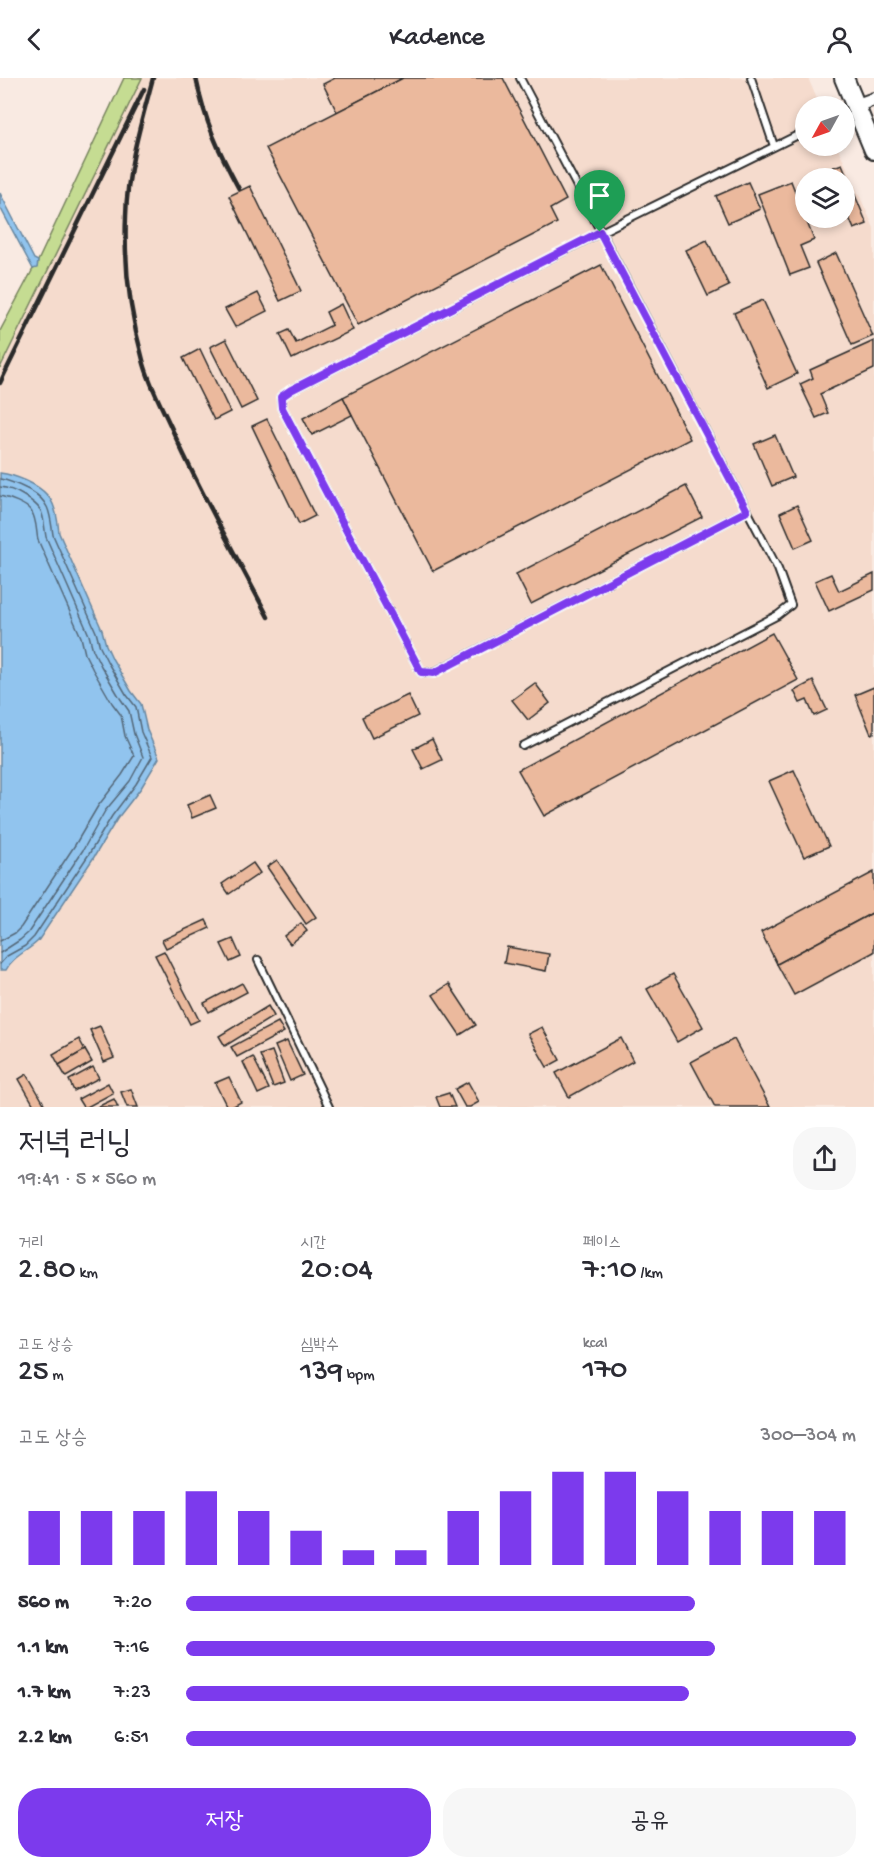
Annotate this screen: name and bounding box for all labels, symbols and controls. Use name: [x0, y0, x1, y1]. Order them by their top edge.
icon: back: [18, 23, 51, 56]
text: Kadence: [389, 23, 485, 55]
icon: person: [823, 23, 856, 56]
north arrow: [795, 96, 855, 156]
map controls: [795, 96, 855, 228]
button: layers: [795, 168, 855, 228]
pin: [574, 170, 625, 232]
icon: arrive: [583, 179, 616, 212]
text: 저녁 러닝: [18, 1127, 132, 1165]
button: share: [793, 1127, 856, 1190]
text: 19:41 · 5 × 560 m: [18, 1169, 156, 1192]
text: 거리: [18, 1235, 44, 1254]
text: 시간: [300, 1235, 326, 1254]
text: 페이스: [583, 1235, 621, 1254]
text: 2.80: [18, 1254, 76, 1289]
text: 20:04: [300, 1254, 373, 1289]
text: 7:10: [583, 1254, 637, 1289]
text: km: [76, 1265, 98, 1284]
text: /km: [637, 1265, 663, 1284]
text: kcal: [583, 1335, 608, 1354]
text: 고도 상승: [18, 1337, 73, 1356]
text: 심박수: [300, 1337, 339, 1356]
text: 170: [583, 1354, 627, 1389]
text: 25: [18, 1356, 48, 1391]
text: 139: [300, 1356, 343, 1391]
text: m: [48, 1367, 64, 1386]
text: bpm: [343, 1367, 375, 1386]
text: 300–304 m: [761, 1425, 856, 1448]
text: 고도 상승: [18, 1428, 87, 1451]
text: 560 m: [18, 1592, 69, 1615]
text: 7:20: [114, 1592, 152, 1615]
text: 1.1 km: [18, 1637, 68, 1660]
text: 7:16: [114, 1637, 149, 1660]
text: 1.7 km: [18, 1682, 71, 1705]
text: 7:23: [114, 1682, 151, 1705]
text: 2.2 km: [18, 1727, 72, 1750]
text: 6:51: [114, 1727, 149, 1750]
button: 저장: [18, 1788, 431, 1857]
button: 공유: [443, 1788, 856, 1857]

